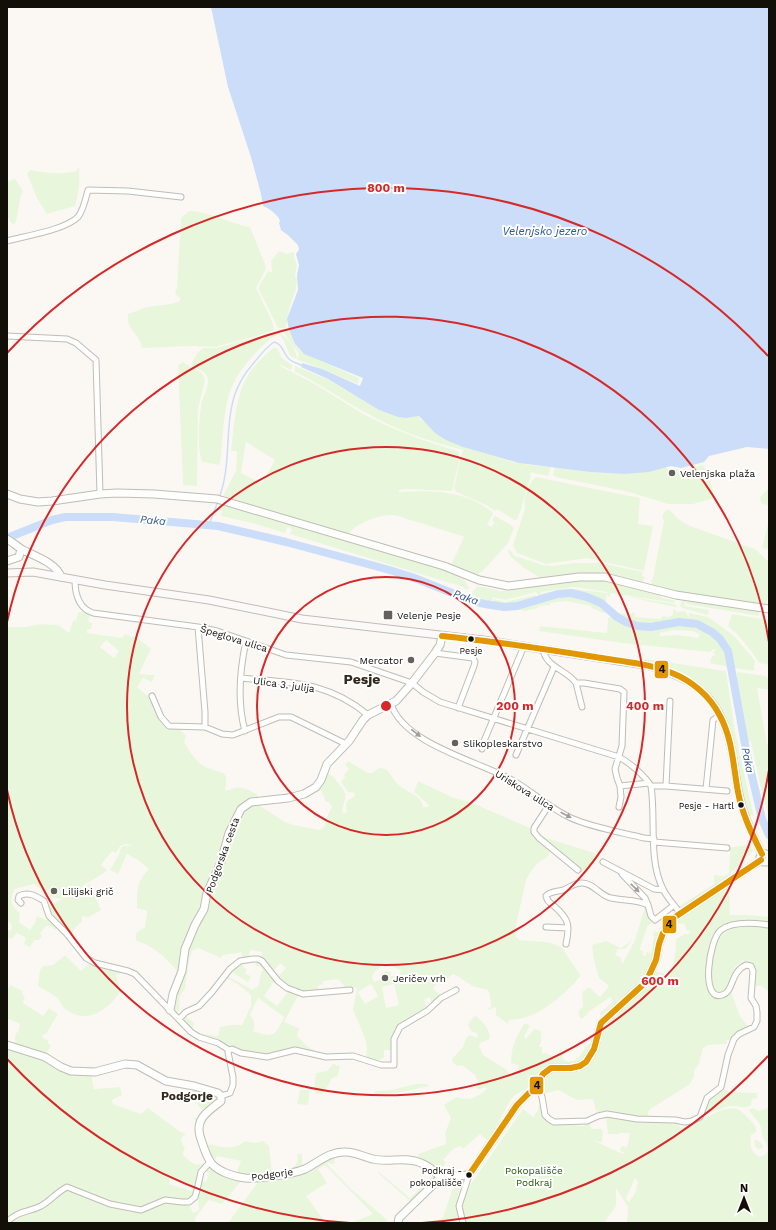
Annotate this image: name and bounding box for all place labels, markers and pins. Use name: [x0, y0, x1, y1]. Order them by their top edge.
marker: Velenjska plaža: [667, 468, 677, 478]
place label: Velenjska plaža: [680, 468, 755, 479]
marker: Velenje Pesje: [382, 609, 394, 621]
place label: Velenje Pesje: [397, 610, 461, 621]
marker: Pesje: [466, 634, 476, 644]
place label: Pesje: [460, 646, 482, 656]
place label: Mercator: [360, 655, 403, 666]
marker: Mercator: [406, 655, 416, 665]
centre of rings: [379, 699, 393, 713]
marker: Slikopleskarstvo: [450, 738, 460, 748]
place label: Slikopleskarstvo: [463, 738, 543, 749]
marker: Pesje - Hartl: [736, 800, 746, 810]
place label: Pesje - Hartl: [679, 801, 734, 811]
marker: Lilijski grič: [49, 886, 59, 896]
place label: Lilijski grič: [62, 886, 114, 897]
marker: Jeričev vrh: [380, 973, 390, 983]
place label: Jeričev vrh: [393, 973, 446, 984]
place label: Podkraj - pokopališče: [410, 1166, 462, 1188]
marker: Podkraj - pokopališče: [464, 1170, 474, 1180]

